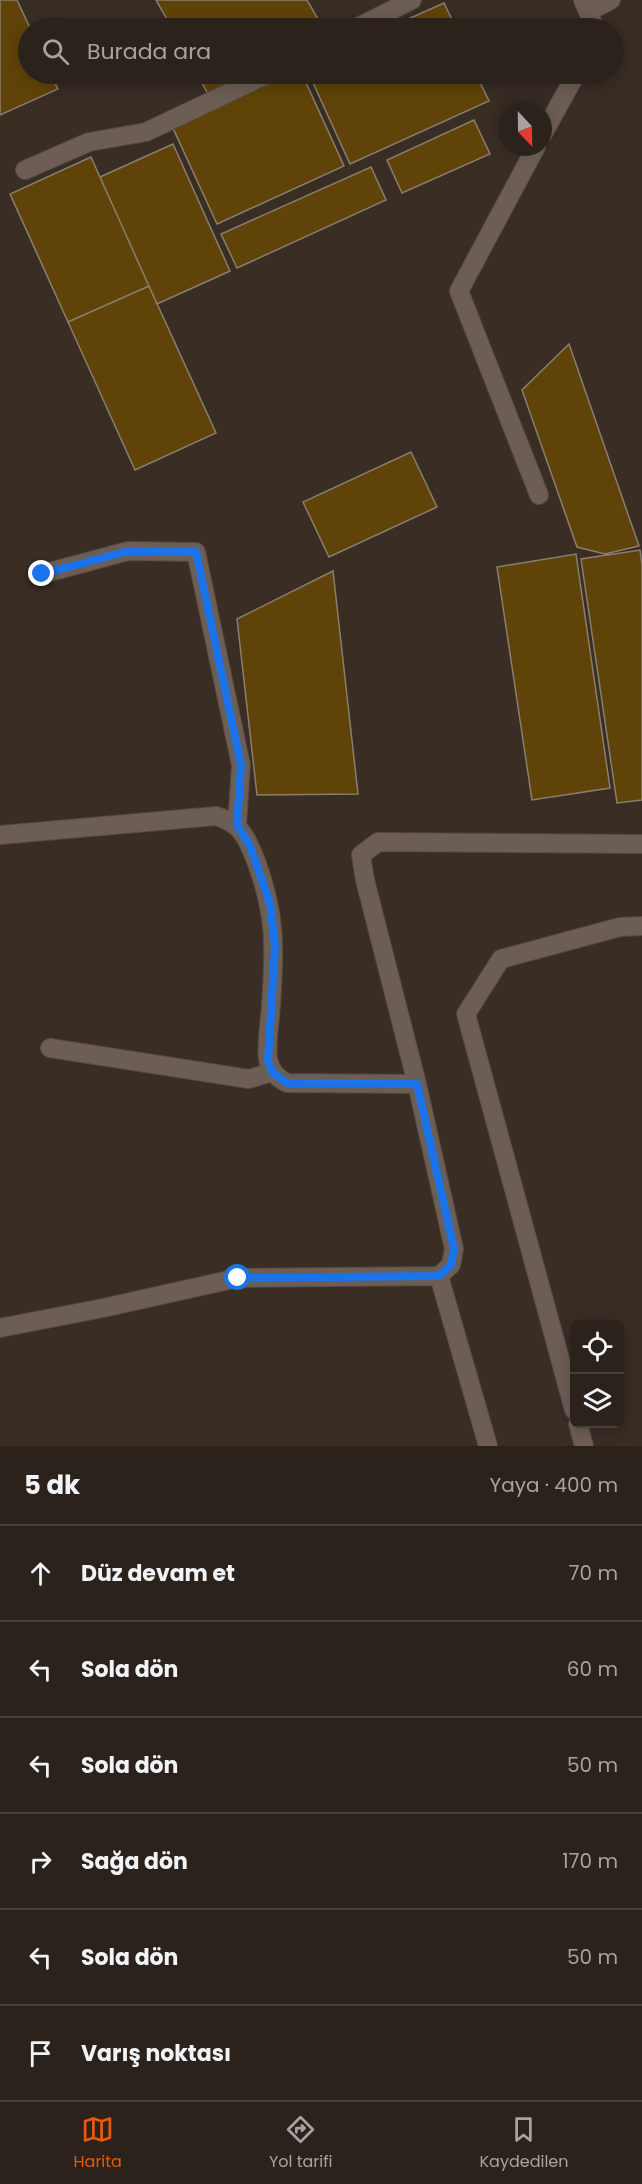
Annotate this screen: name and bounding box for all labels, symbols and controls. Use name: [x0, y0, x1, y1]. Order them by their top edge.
search box: [18, 18, 624, 84]
icon: search: [39, 35, 72, 68]
text: Burada ara: [87, 36, 211, 67]
north arrow: [498, 102, 552, 156]
route end: [28, 560, 54, 586]
route start: [224, 1264, 250, 1290]
map controls: [570, 1320, 624, 1428]
button: locate: [570, 1320, 624, 1374]
button: layers: [570, 1374, 624, 1428]
text: 5 dk: [24, 1467, 80, 1503]
text: Yaya · 400 m: [489, 1471, 618, 1499]
icon: ahead: [24, 1557, 57, 1590]
text: Düz devam et: [81, 1558, 235, 1589]
text: 70 m: [569, 1559, 618, 1587]
icon: left: [24, 1653, 57, 1686]
text: Sola dön: [81, 1654, 178, 1685]
text: 60 m: [567, 1655, 618, 1683]
icon: left: [24, 1749, 57, 1782]
text: Sola dön: [81, 1750, 178, 1781]
text: 50 m: [567, 1751, 618, 1779]
icon: right: [24, 1845, 57, 1878]
text: Sağa dön: [81, 1846, 188, 1877]
text: 170 m: [562, 1847, 618, 1875]
icon: left: [24, 1941, 57, 1974]
text: Sola dön: [81, 1942, 178, 1973]
text: 50 m: [567, 1943, 618, 1971]
icon: arrive: [24, 2037, 57, 2070]
text: Varış noktası: [81, 2038, 231, 2069]
tab: Harita: [74, 2113, 122, 2174]
tab: Yol tarifi: [269, 2113, 332, 2174]
tab: Kaydedilen: [479, 2113, 568, 2174]

